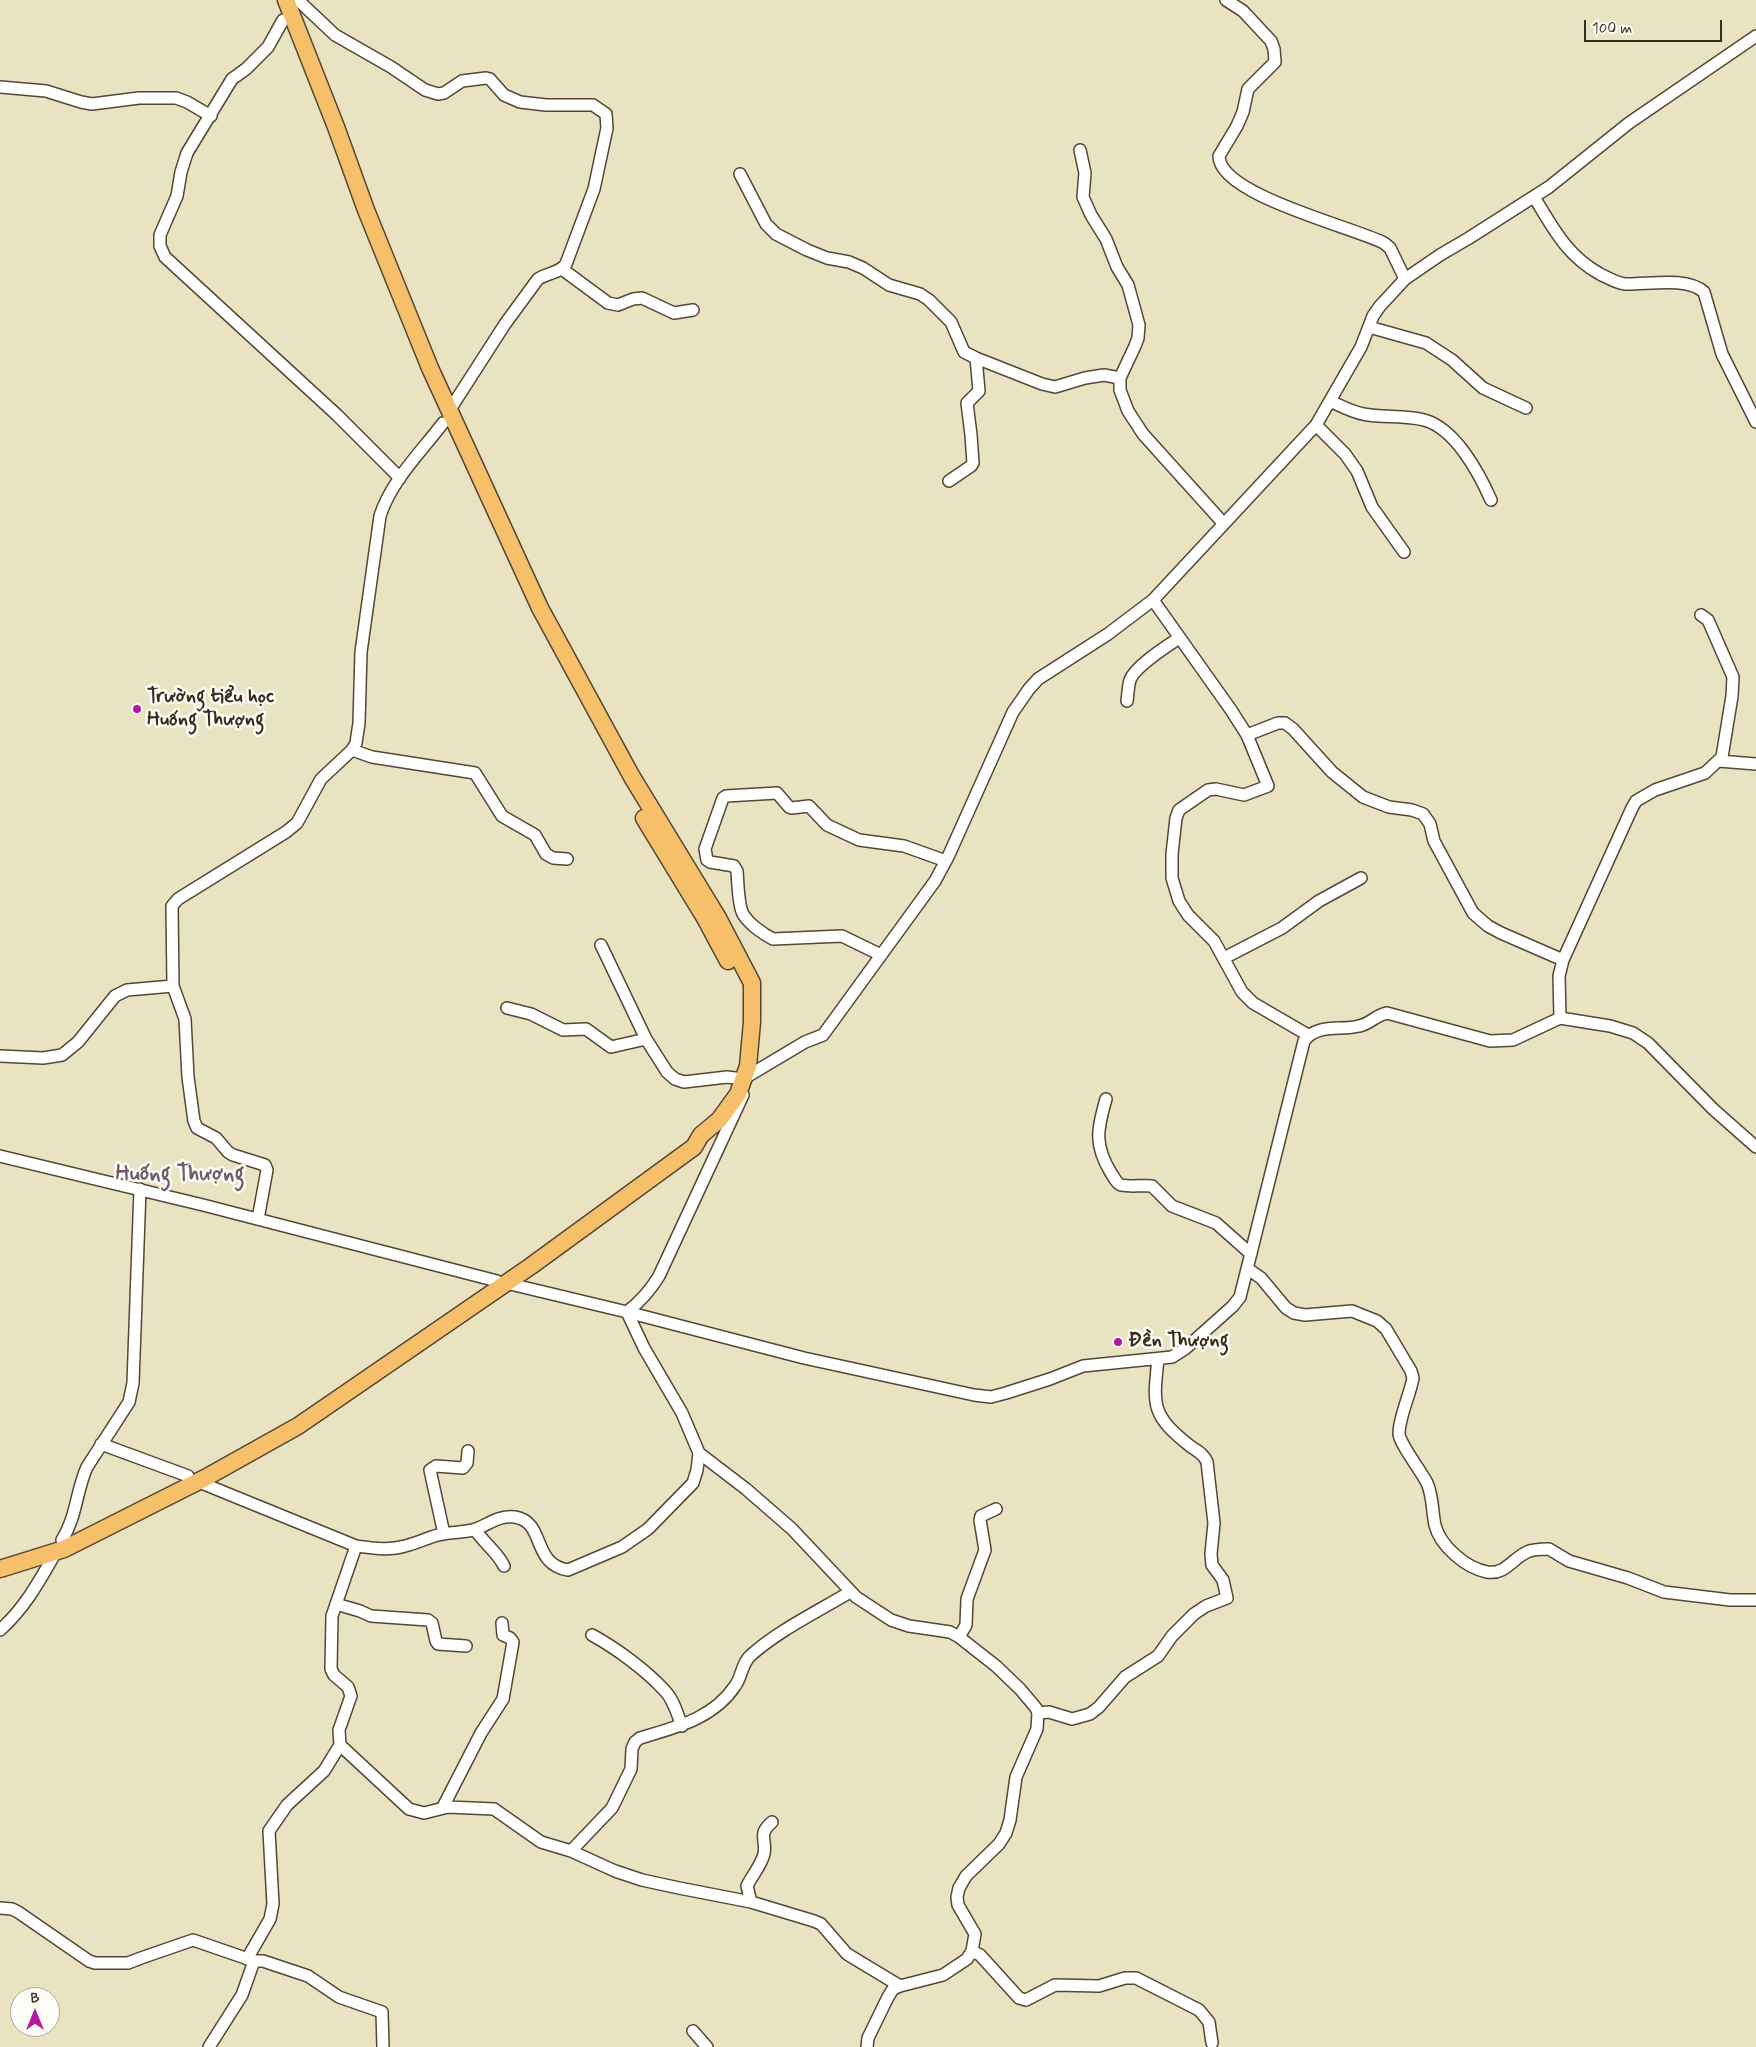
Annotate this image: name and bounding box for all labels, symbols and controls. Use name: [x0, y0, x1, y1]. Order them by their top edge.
scale bar: [1586, 10, 1724, 42]
text: 100 m: [1592, 19, 1632, 39]
place label: Trường tiểu học Huống Thượng: [147, 686, 274, 733]
marker: Trường tiểu học Huống Thượng: [131, 703, 143, 715]
district label: Huống Thượng: [115, 1162, 245, 1188]
place label: Đền Thượng: [1128, 1330, 1229, 1354]
marker: Đền Thượng: [1112, 1336, 1124, 1348]
north arrow: [10, 1987, 60, 2037]
text: B: [31, 1989, 39, 2007]

